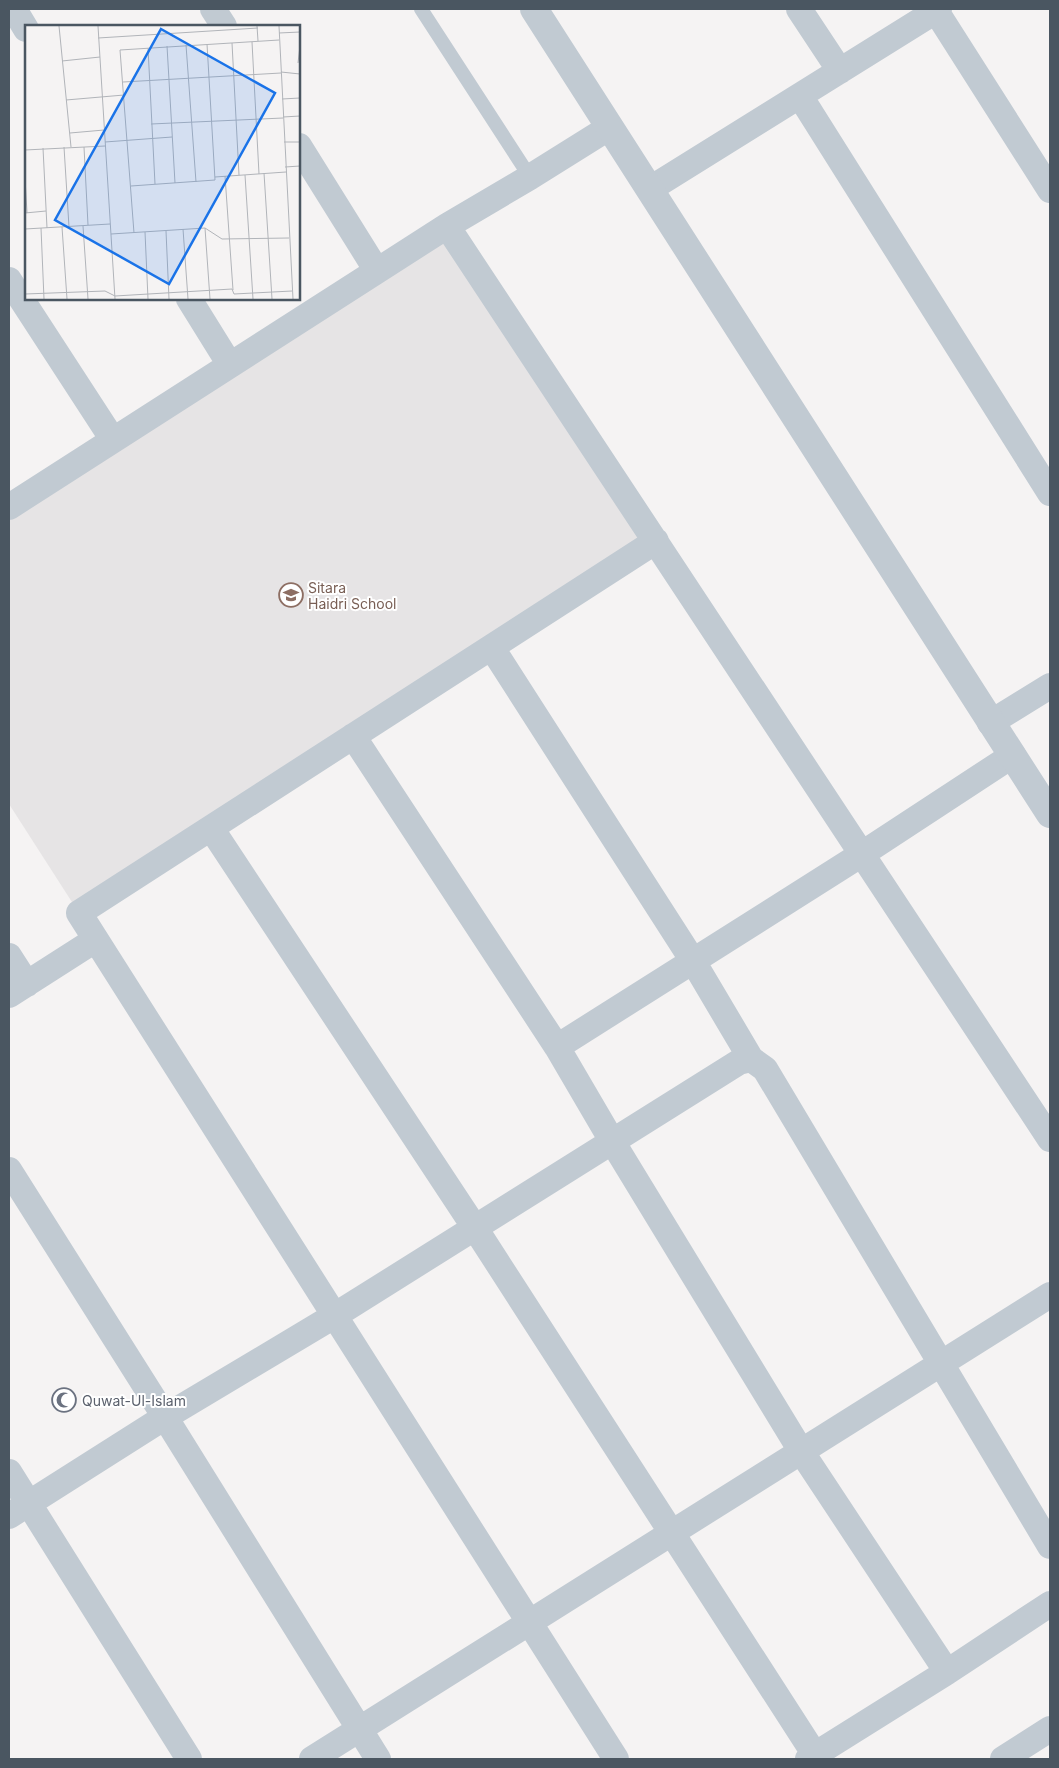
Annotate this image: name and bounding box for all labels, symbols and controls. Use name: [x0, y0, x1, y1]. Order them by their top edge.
inset map: [25, 25, 300, 300]
place label: Sitara Haidri School: [308, 579, 396, 612]
school or university icon: Sitara Haidri School: [278, 582, 304, 608]
mosque icon: Quwat-Ul-Islam: [51, 1387, 77, 1413]
place label: Quwat-Ul-Islam: [82, 1392, 186, 1409]

